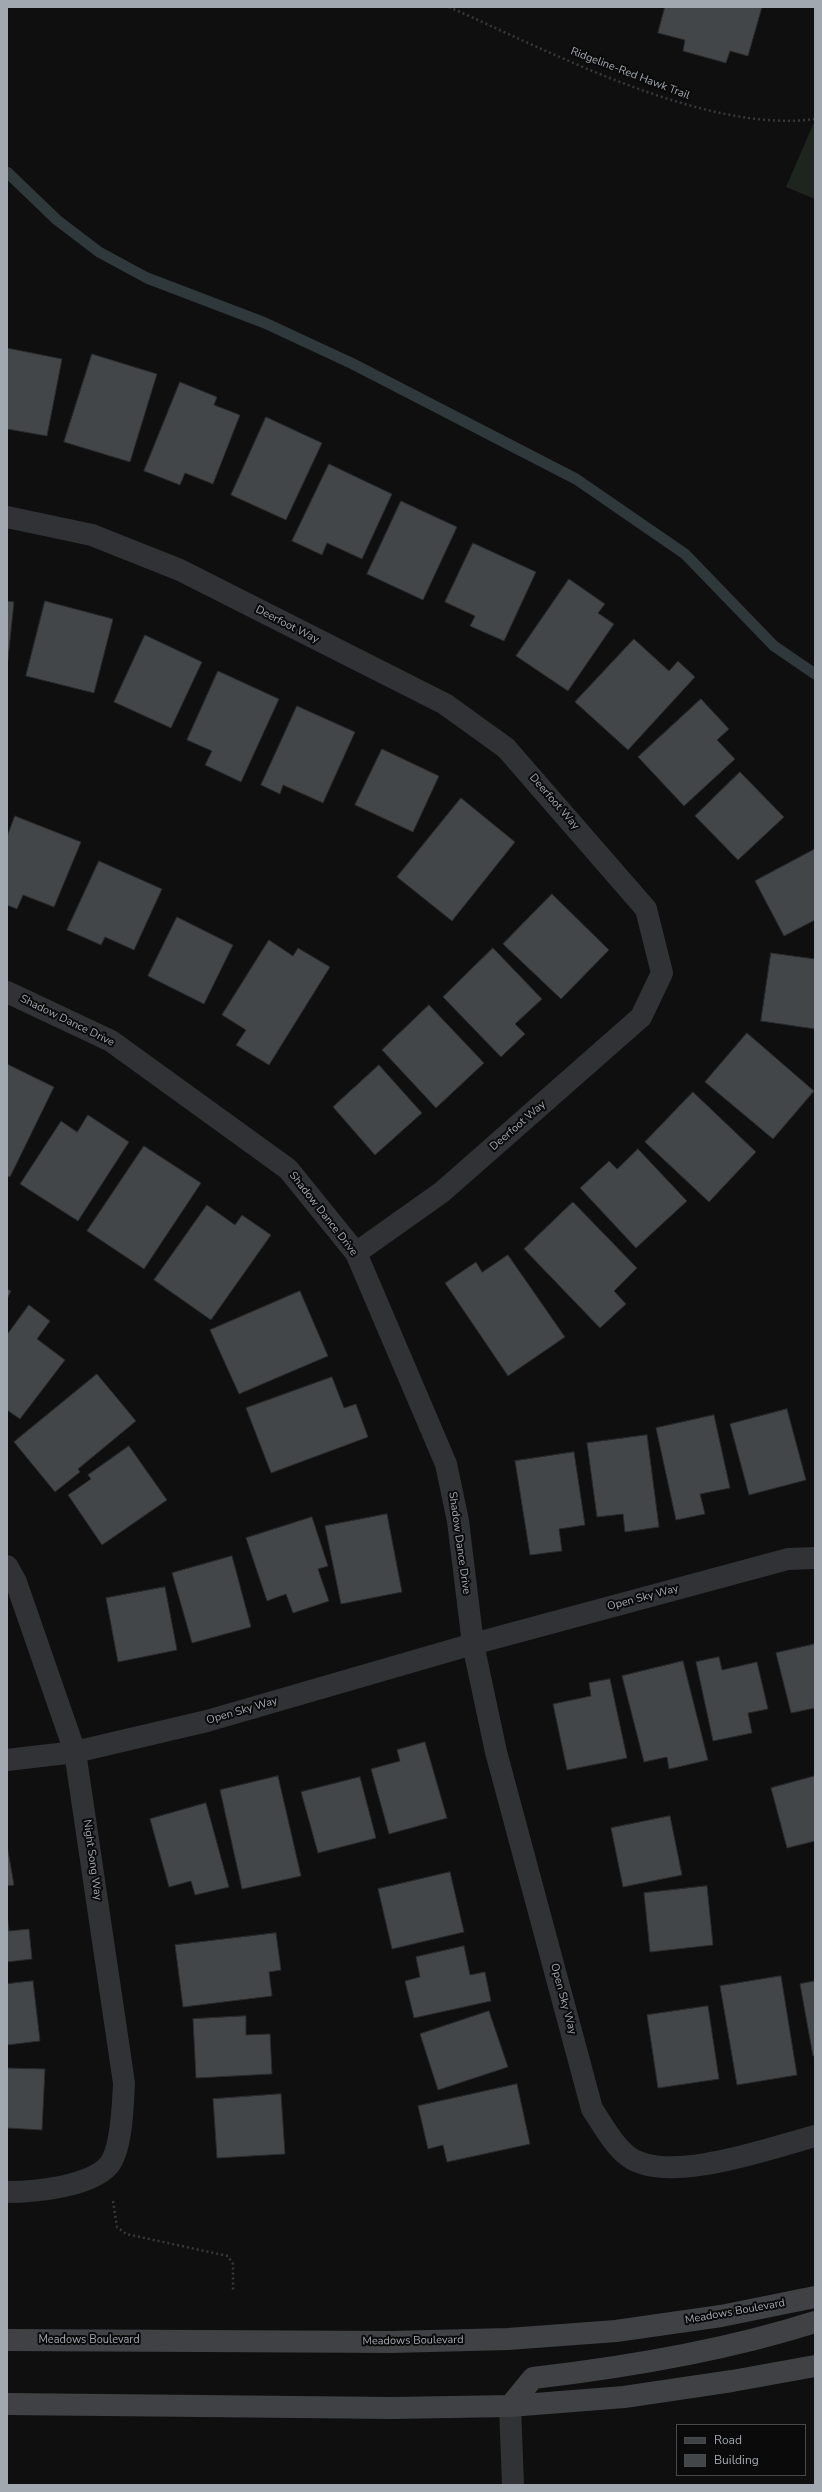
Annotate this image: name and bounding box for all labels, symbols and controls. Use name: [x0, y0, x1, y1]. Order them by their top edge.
street label: Ridgeline-Red Hawk Trail: [569, 45, 691, 103]
street label: Deerfoot Way: [253, 603, 321, 647]
street label: Deerfoot Way: [526, 771, 582, 833]
street label: Shadow Dance Drive: [18, 992, 116, 1050]
street label: Deerfoot Way: [487, 1098, 549, 1154]
street label: Shadow Dance Drive: [286, 1169, 360, 1259]
street label: Shadow Dance Drive: [445, 1491, 473, 1595]
street label: Open Sky Way: [606, 1582, 680, 1614]
street label: Open Sky Way: [205, 1695, 279, 1727]
street label: Night Song Way: [80, 1819, 104, 1901]
street label: Open Sky Way: [547, 1962, 579, 2036]
street label: Meadows Boulevard: [684, 2297, 786, 2327]
street label: Meadows Boulevard: [38, 2333, 140, 2347]
street label: Meadows Boulevard: [362, 2334, 464, 2348]
legend: [676, 2424, 806, 2476]
text: Road: [714, 2432, 742, 2448]
text: Building: [714, 2452, 759, 2468]

